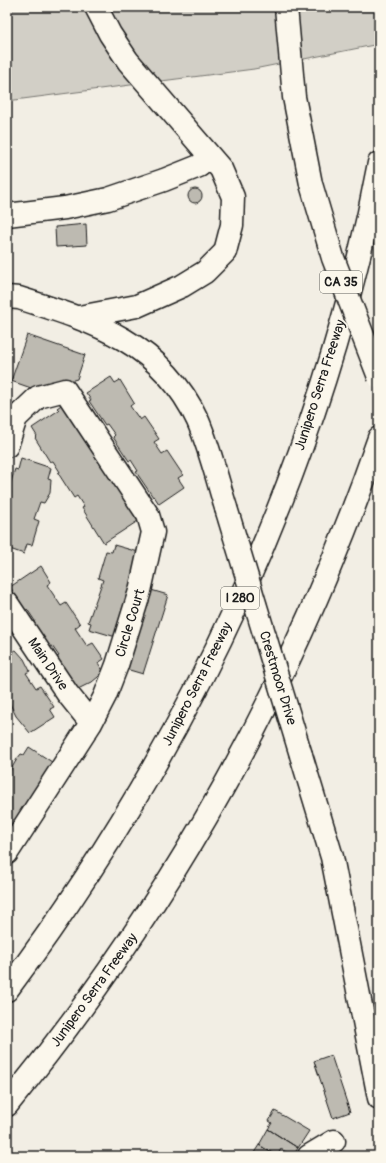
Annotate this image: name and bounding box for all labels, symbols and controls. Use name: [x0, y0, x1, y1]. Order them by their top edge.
road number: CA 35: [320, 271, 362, 293]
street label: Junipero Serra Freeway: [291, 317, 349, 453]
street label: Circle Court: [112, 587, 149, 659]
road number: I 280: [221, 587, 259, 609]
street label: Junipero Serra Freeway: [158, 619, 236, 749]
street label: Crestmoor Drive: [256, 629, 300, 727]
street label: Main Drive: [24, 634, 72, 694]
street label: Junipero Serra Freeway: [47, 930, 141, 1050]

